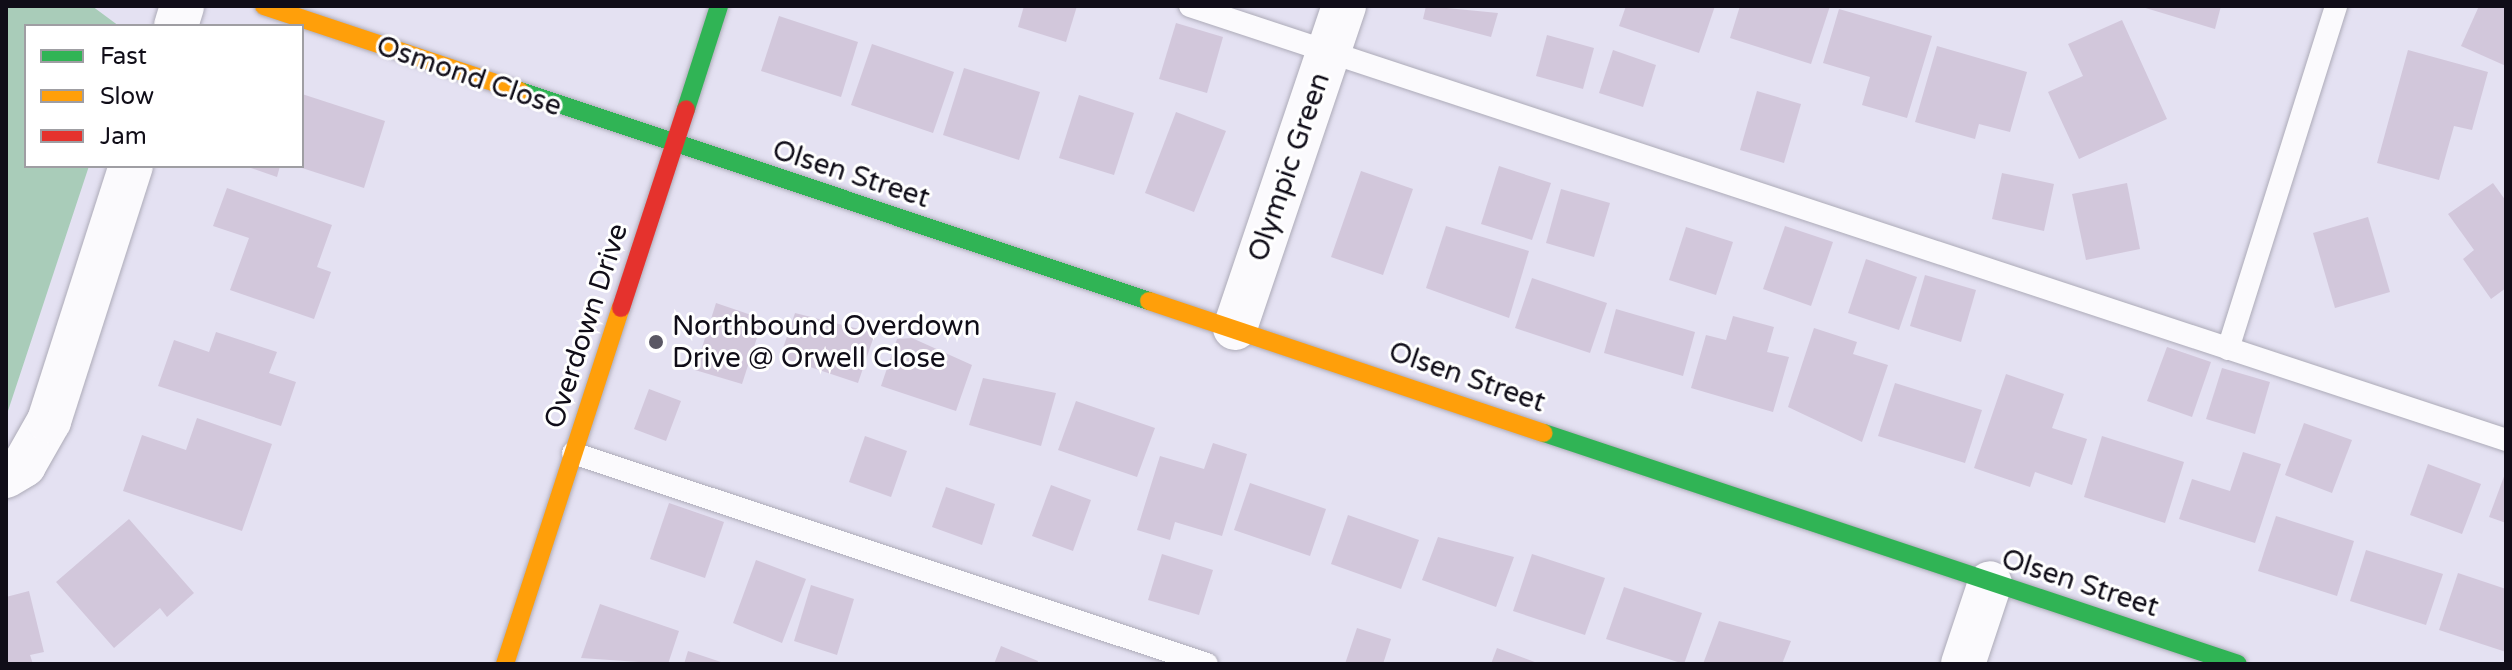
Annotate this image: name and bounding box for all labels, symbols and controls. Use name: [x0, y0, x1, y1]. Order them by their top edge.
legend: [24, 24, 304, 168]
street label: Osmond Close: [372, 29, 566, 123]
text: Fast: [100, 42, 147, 71]
street label: Olympic Green: [1241, 68, 1337, 266]
text: Slow: [100, 82, 154, 111]
text: Jam: [100, 122, 147, 151]
street label: Olsen Street: [768, 133, 934, 215]
street label: Overdown Drive: [537, 219, 635, 433]
place label: Northbound Overdown Drive @ Orwell Close: [672, 309, 981, 375]
marker: Northbound Overdown Drive @ Orwell Close: [647, 333, 665, 351]
street label: Olsen Street: [1384, 335, 1550, 419]
street label: Olsen Street: [1997, 542, 2163, 624]

